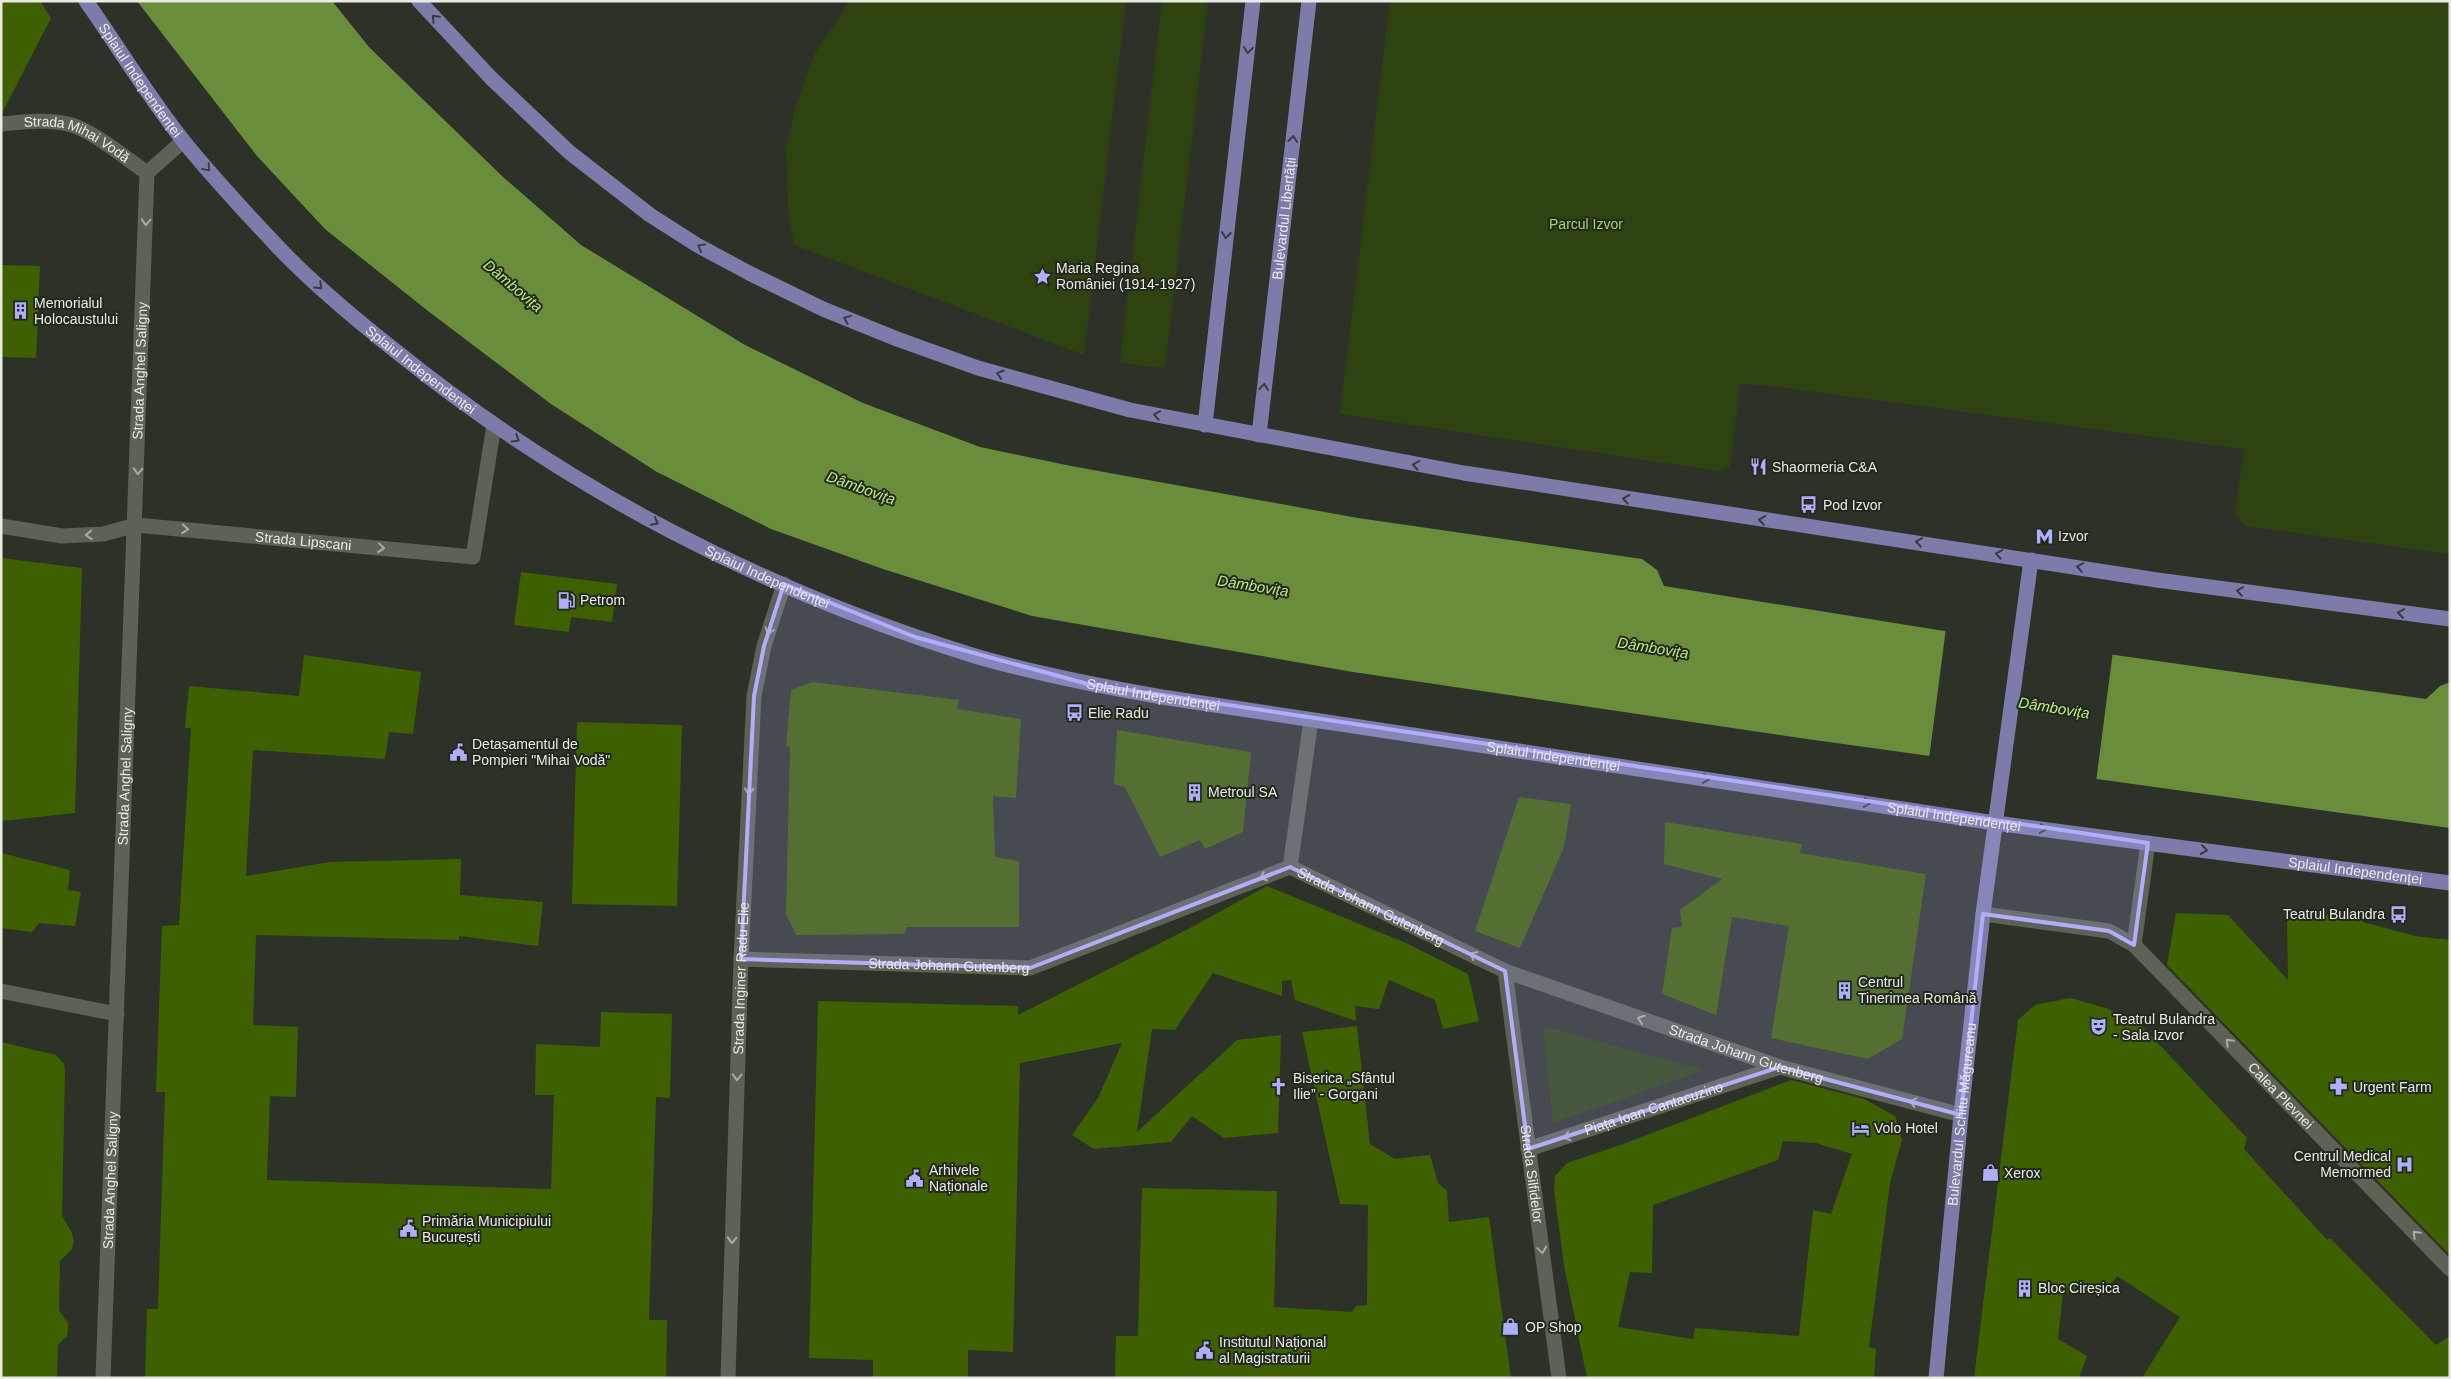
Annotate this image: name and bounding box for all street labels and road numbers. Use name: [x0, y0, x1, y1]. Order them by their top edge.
street label: Splaiul Independenței: [95, 20, 185, 140]
street label: Strada Mihai Vodă: [23, 113, 133, 166]
street label: Bulevardul Libertății: [1269, 156, 1299, 281]
street label: Strada Anghel Saligny: [129, 301, 150, 440]
street label: Splaiul Independenței: [362, 322, 479, 417]
street label: Strada Lipscani: [254, 528, 352, 553]
street label: Splaiul Independenței: [702, 542, 832, 612]
street label: Splaiul Independenței: [1085, 675, 1221, 714]
street label: Strada Anghel Saligny: [114, 707, 135, 846]
street label: Splaiul Independenței: [1486, 738, 1621, 774]
street label: Splaiul Independenței: [1886, 799, 2022, 834]
street label: Splaiul Independenței: [2287, 854, 2423, 887]
street label: Strada Johann Gutenberg: [1295, 864, 1447, 948]
street label: Strada Inginer Radu Elie: [730, 901, 752, 1055]
street label: Strada Johann Gutenberg: [868, 955, 1030, 976]
street label: Strada Johann Gutenberg: [1667, 1021, 1825, 1086]
street label: Bulevardul Schitu Măgureanu: [1944, 1022, 1979, 1206]
street label: Calea Plevnei: [2245, 1059, 2317, 1132]
street label: Piața Ioan Cantacuzino: [1582, 1078, 1725, 1138]
street label: Strada Anghel Saligny: [100, 1111, 121, 1249]
street label: Strada Silfidelor: [1518, 1124, 1546, 1225]

